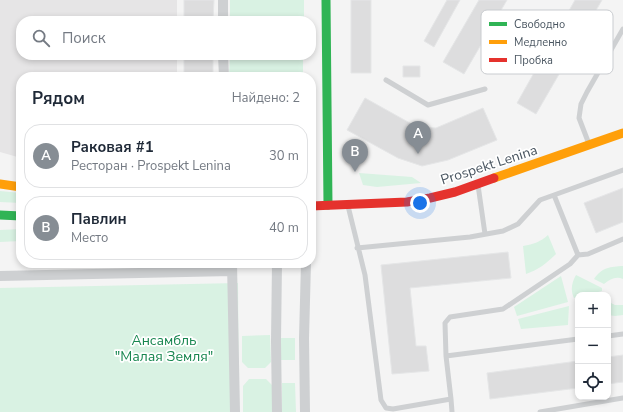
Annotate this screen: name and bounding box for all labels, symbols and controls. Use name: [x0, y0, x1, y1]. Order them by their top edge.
legend: [481, 10, 613, 74]
search box: [16, 16, 316, 60]
text: Свободно: [514, 17, 565, 32]
icon: search: [30, 27, 52, 49]
text: Поиск: [62, 28, 106, 48]
text: Медленно: [514, 35, 567, 50]
text: Пробка: [514, 53, 553, 68]
text: Рядом: [32, 87, 85, 110]
text: Найдено: 2: [232, 89, 300, 107]
pin: A: [405, 121, 431, 154]
text: Раковая #1: [71, 137, 154, 157]
pin: B: [342, 139, 368, 172]
street label: Prospekt Lenina: [438, 140, 540, 190]
text: A: [41, 147, 51, 165]
text: 30 m: [269, 147, 299, 165]
text: Ресторан · Prospekt Lenina: [71, 157, 231, 175]
your location: [410, 193, 430, 213]
text: Павлин: [71, 209, 127, 229]
text: B: [42, 219, 50, 237]
text: 40 m: [269, 219, 299, 237]
text: Место: [71, 229, 108, 247]
map controls: [575, 292, 611, 400]
button: +: [575, 292, 611, 328]
button: −: [575, 328, 611, 364]
park label: Ансамбль "Малая Земля": [115, 331, 213, 366]
button: locate: [575, 364, 611, 400]

